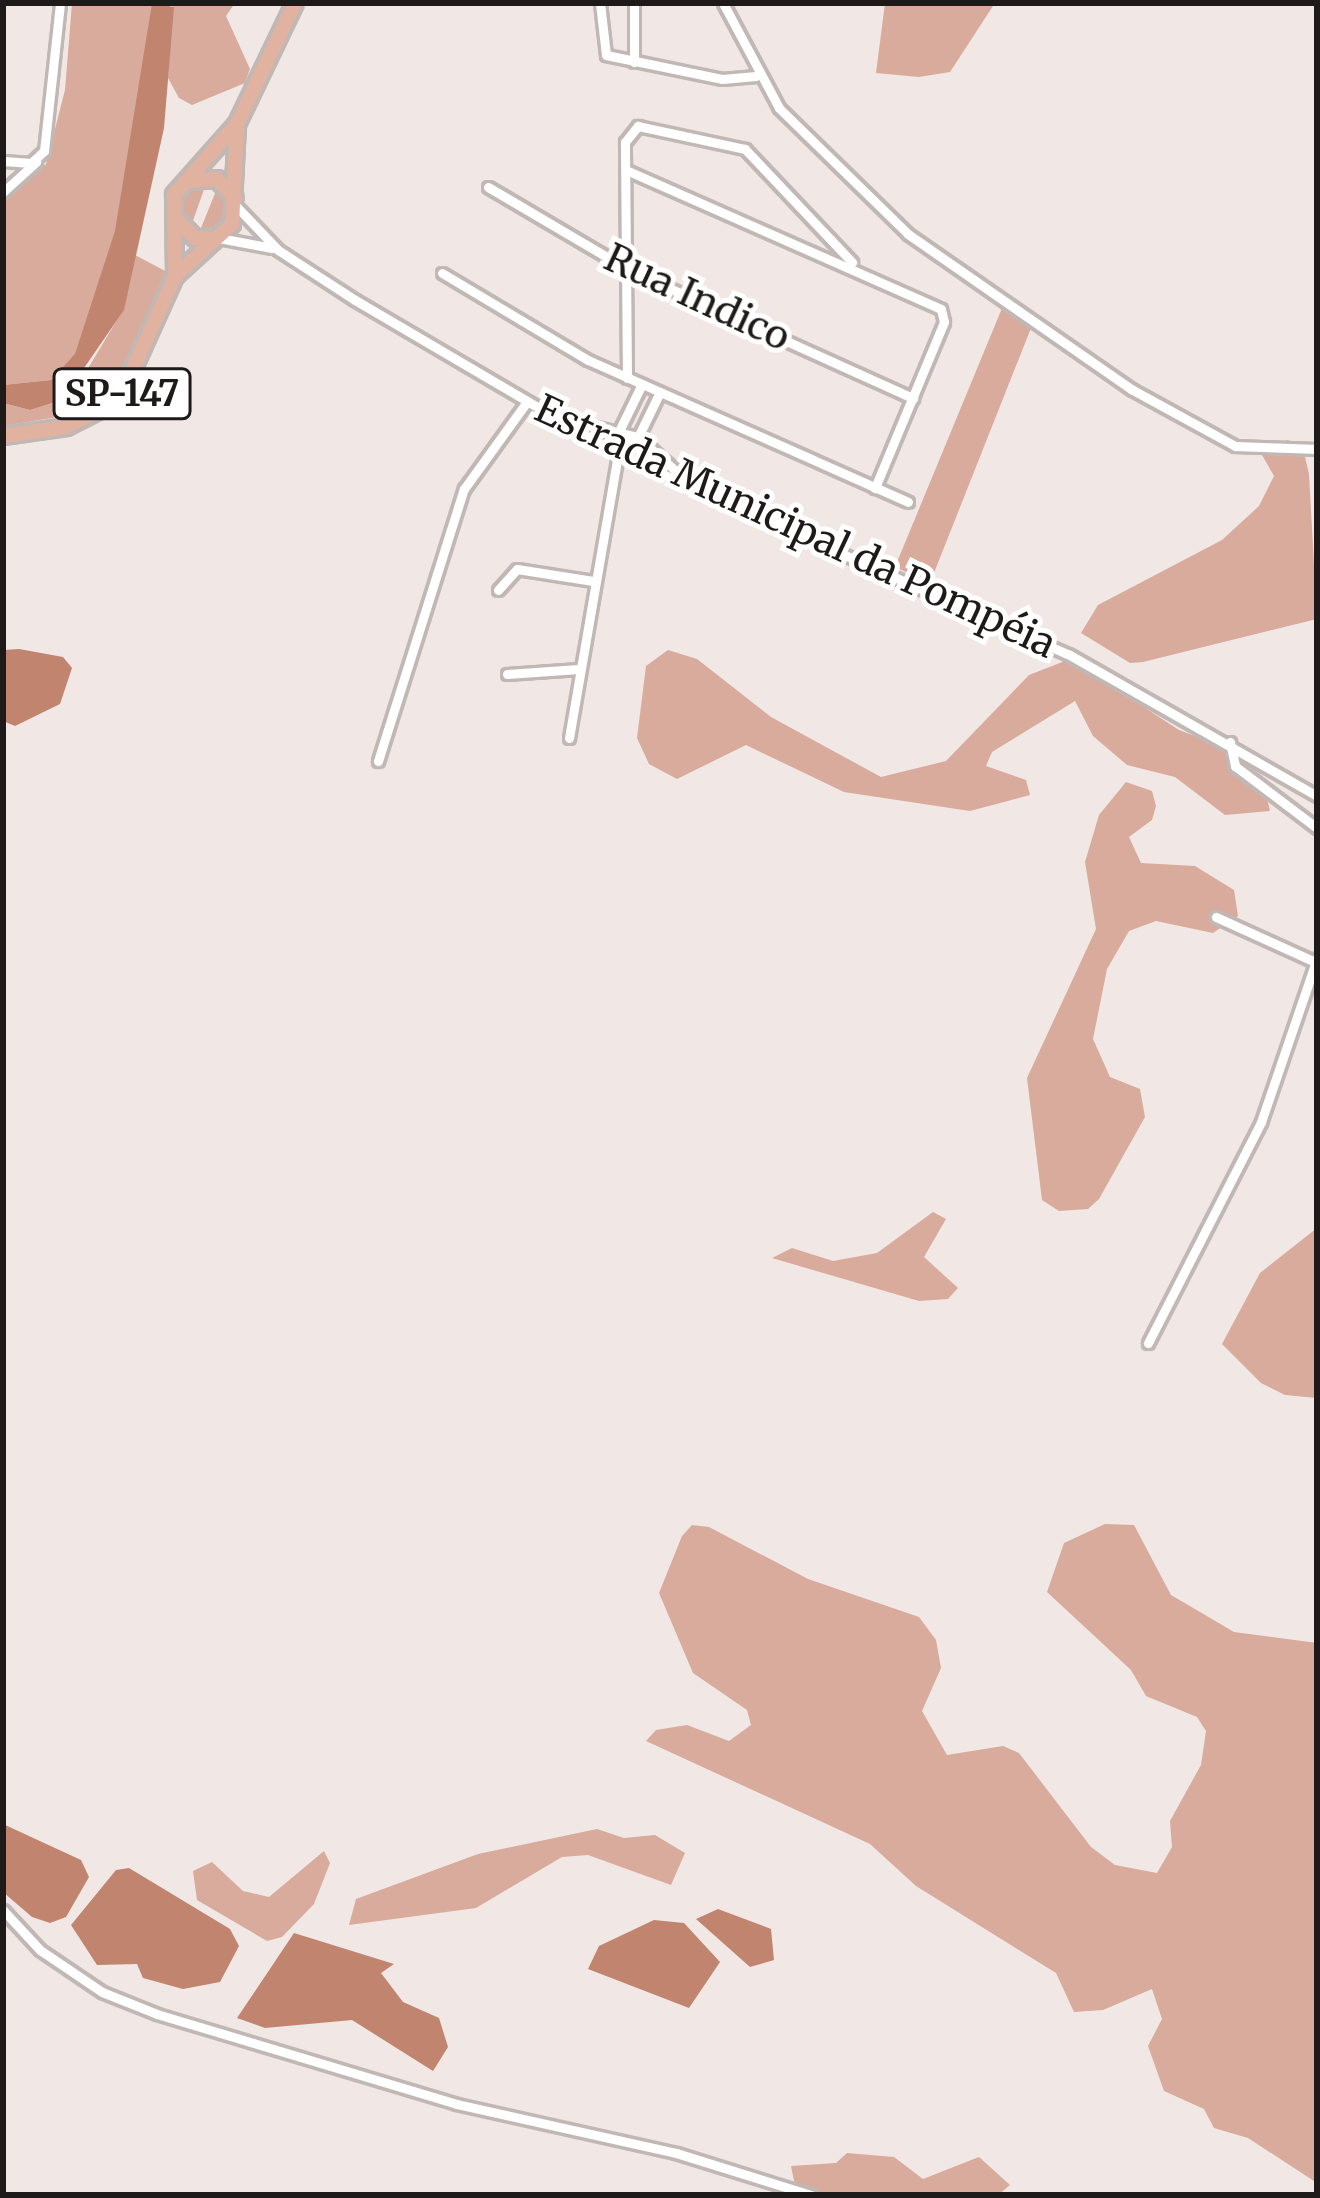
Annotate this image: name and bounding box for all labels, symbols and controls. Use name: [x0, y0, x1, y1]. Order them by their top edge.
street label: Rua Indico: [597, 235, 797, 361]
road number: SP-147: [50, 364, 194, 424]
street label: Estrada Municipal da Pompéia: [527, 386, 1063, 668]

